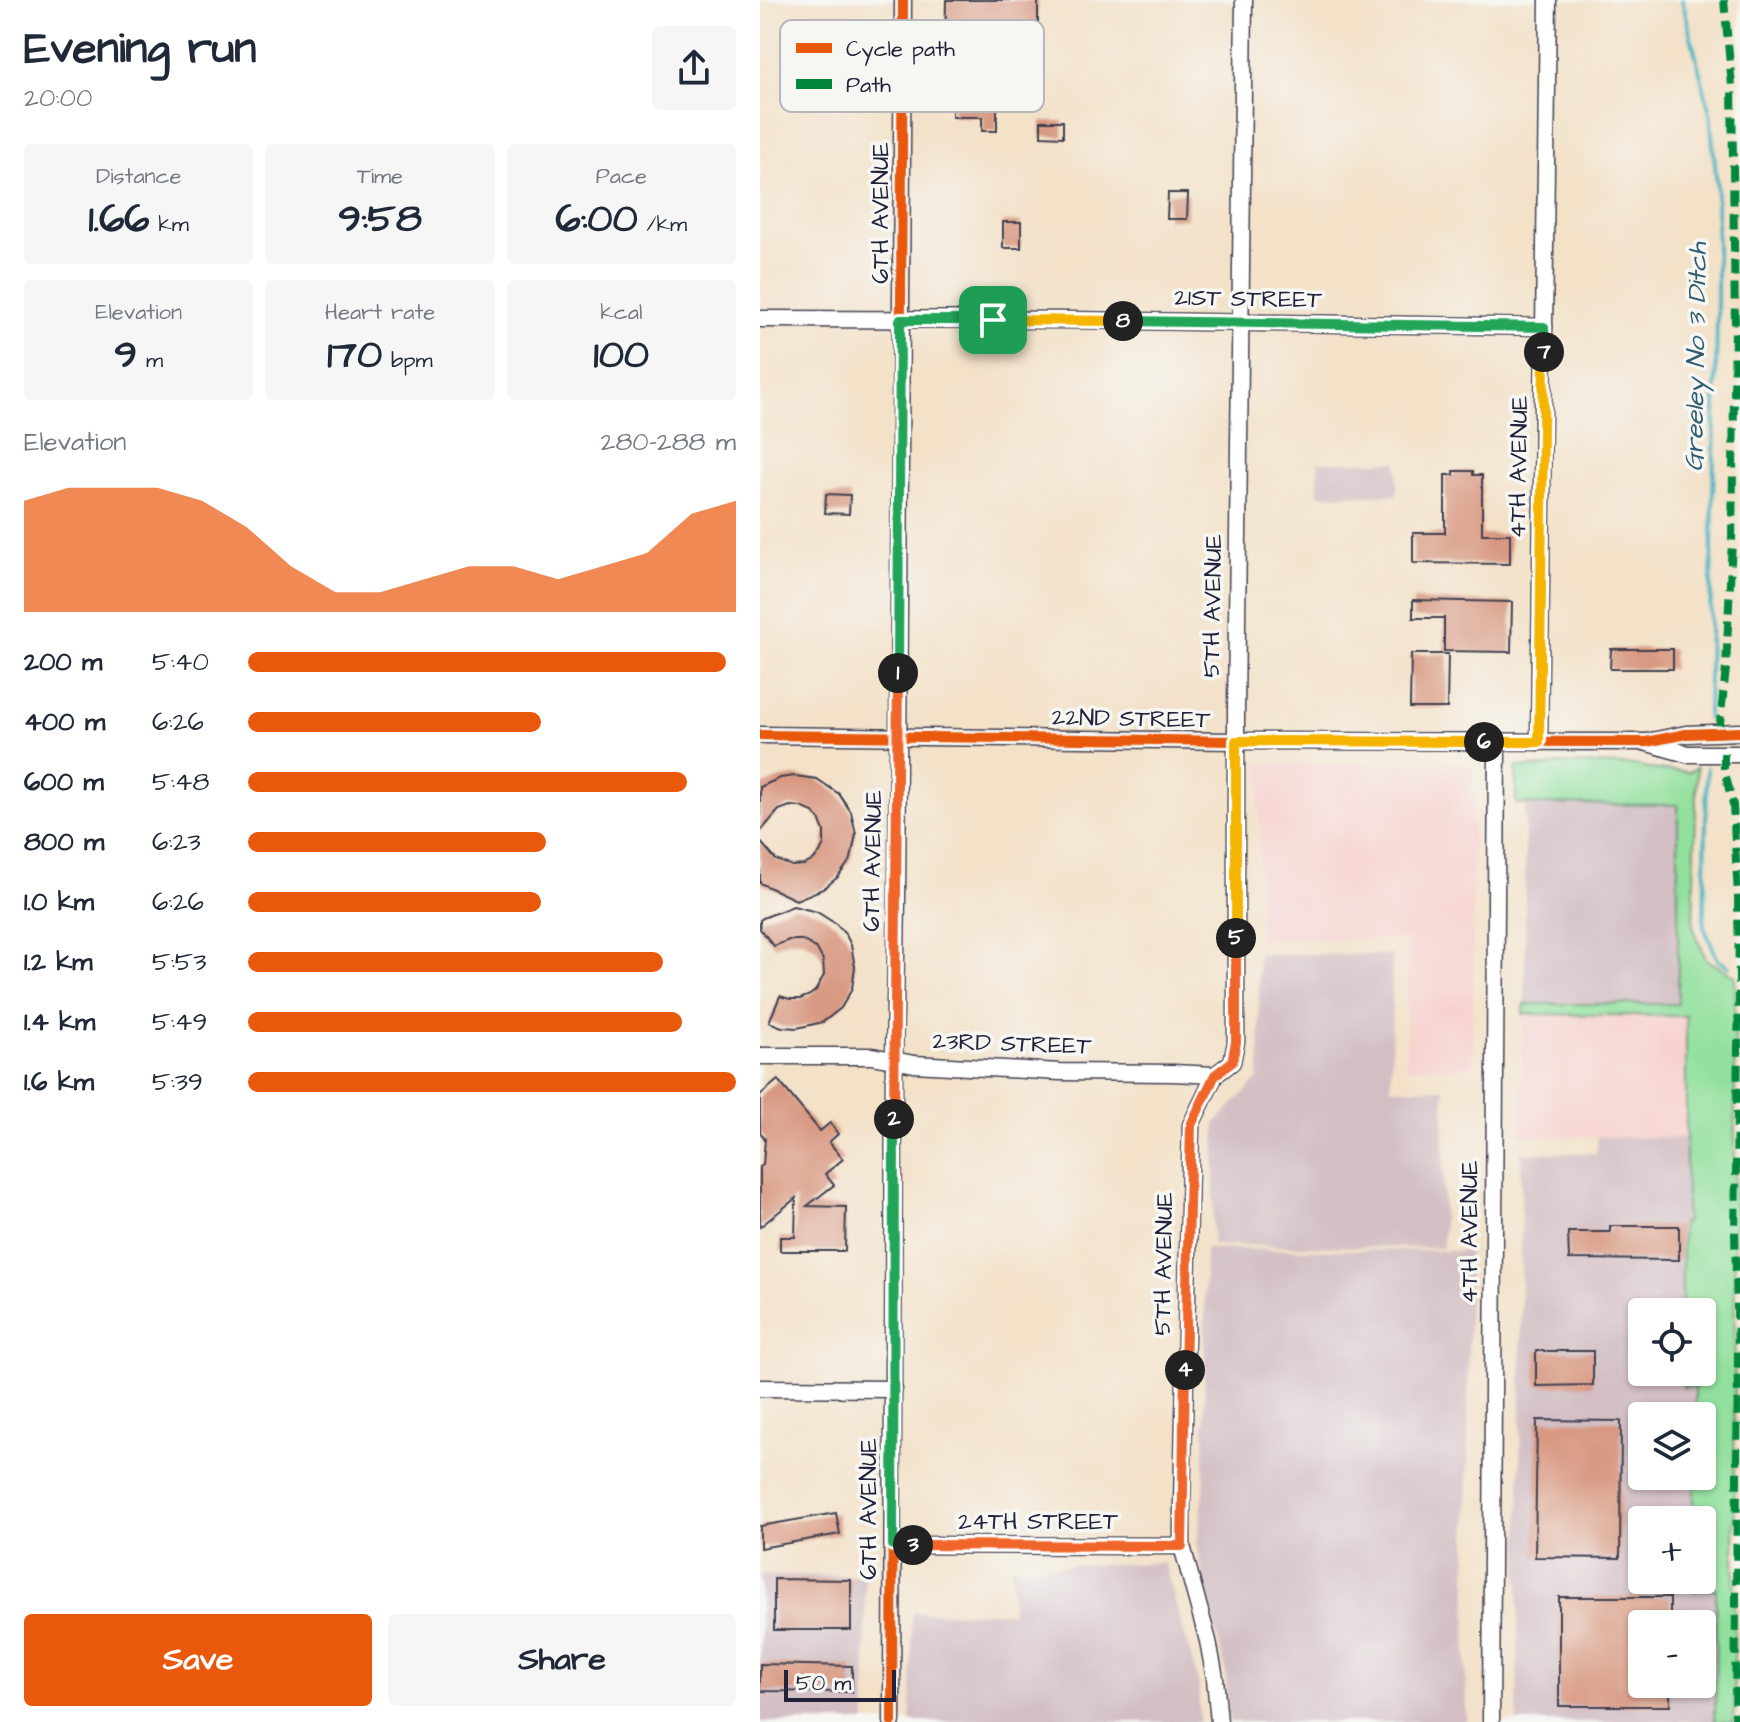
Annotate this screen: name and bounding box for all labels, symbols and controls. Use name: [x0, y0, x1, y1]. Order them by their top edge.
text: Evening run: [24, 19, 256, 80]
legend: [780, 20, 1044, 112]
button: share: [652, 26, 736, 110]
text: Cycle path: [846, 34, 955, 66]
text: Path: [846, 70, 891, 101]
text: 20:00: [24, 80, 92, 116]
street label: 6TH AVENUE: [864, 142, 898, 284]
text: Distance: [96, 161, 181, 192]
text: Time: [357, 161, 403, 192]
text: Pace: [596, 161, 647, 192]
text: 1.66: [88, 192, 149, 247]
text: 9:58: [338, 192, 422, 247]
text: 6:00: [555, 192, 638, 247]
text: km: [149, 209, 189, 240]
text: /km: [638, 209, 687, 240]
water label: Greeley No 3 Ditch: [1676, 241, 1717, 472]
street label: 21ST STREET: [1174, 281, 1322, 317]
pin: [959, 286, 1027, 354]
text: Elevation: [95, 297, 182, 328]
text: Heart rate: [325, 297, 435, 328]
text: kcal: [600, 297, 642, 328]
icon: arrive: [971, 298, 1015, 342]
pin: 8: [1103, 301, 1143, 341]
text: 8: [1116, 305, 1130, 336]
text: 9: [114, 328, 137, 383]
text: 170: [327, 328, 382, 383]
text: 100: [594, 328, 649, 383]
pin: 7: [1524, 332, 1564, 372]
text: 7: [1537, 336, 1551, 367]
text: m: [137, 345, 163, 376]
text: bpm: [382, 345, 433, 376]
street label: 4TH AVENUE: [1501, 395, 1537, 539]
text: Elevation: [24, 424, 126, 460]
text: 280–288 m: [601, 424, 736, 460]
street label: 5TH AVENUE: [1195, 534, 1231, 678]
text: 200 m: [24, 644, 102, 680]
text: 5:40: [152, 644, 209, 680]
pin: 1: [878, 653, 918, 693]
text: 1: [897, 657, 899, 688]
street label: 22ND STREET: [1051, 701, 1211, 737]
text: 400 m: [24, 704, 105, 740]
text: 6:26: [152, 704, 204, 740]
pin: 6: [1464, 722, 1504, 762]
text: 6: [1477, 726, 1491, 757]
text: 600 m: [24, 764, 104, 800]
text: 5:48: [152, 764, 209, 800]
street label: 6TH AVENUE: [855, 790, 891, 932]
text: 800 m: [24, 824, 104, 860]
text: 6:23: [152, 824, 201, 860]
text: 1.0 km: [24, 884, 94, 920]
text: 6:26: [152, 884, 204, 920]
pin: 5: [1216, 918, 1256, 958]
text: 5: [1228, 922, 1244, 953]
text: 1.2 km: [24, 944, 92, 980]
text: 5:53: [152, 944, 206, 980]
text: 1.4 km: [24, 1004, 95, 1040]
text: 5:49: [152, 1004, 207, 1040]
street label: 23RD STREET: [932, 1024, 1092, 1064]
text: 1.6 km: [24, 1064, 94, 1100]
text: 5:39: [152, 1064, 203, 1100]
pin: 2: [874, 1099, 914, 1139]
text: 2: [888, 1103, 900, 1134]
street label: 4TH AVENUE: [1453, 1161, 1487, 1303]
street label: 5TH AVENUE: [1146, 1192, 1182, 1336]
map controls: [1628, 1298, 1716, 1698]
button: locate: [1628, 1298, 1716, 1386]
pin: 4: [1165, 1350, 1205, 1390]
text: 4: [1178, 1354, 1192, 1385]
button: layers: [1628, 1402, 1716, 1490]
street label: 6TH AVENUE: [852, 1438, 886, 1580]
street label: 24TH STREET: [958, 1505, 1118, 1539]
button: +: [1628, 1506, 1716, 1594]
pin: 3: [893, 1525, 933, 1565]
text: 3: [907, 1529, 919, 1560]
button: −: [1628, 1610, 1716, 1698]
button: Save: [24, 1614, 372, 1706]
button: Share: [388, 1614, 736, 1706]
scale bar: [784, 1666, 896, 1702]
text: 50 m: [796, 1668, 851, 1699]

